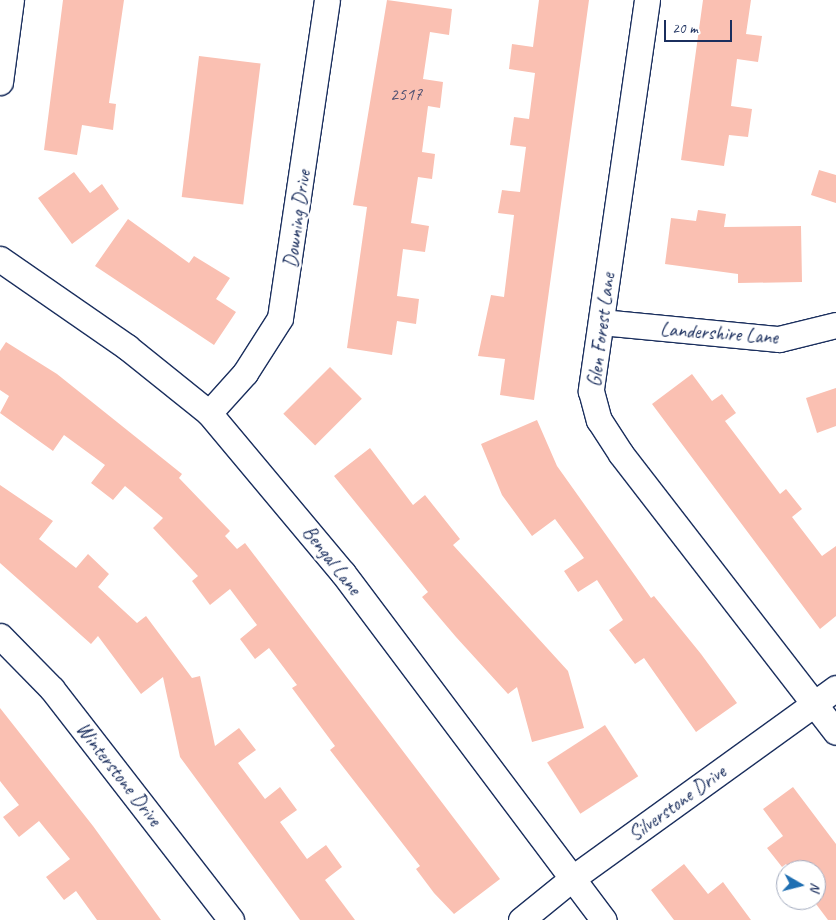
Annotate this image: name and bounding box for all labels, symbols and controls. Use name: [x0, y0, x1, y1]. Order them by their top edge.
scale bar: [666, 10, 734, 42]
text: 20 m: [672, 19, 698, 38]
house number: 2517: [390, 83, 422, 105]
street label: Downing Drive: [278, 169, 316, 269]
street label: Glen Forest Lane: [582, 272, 620, 388]
street label: Landershire Lane: [659, 317, 779, 349]
street label: Bengal Lane: [297, 520, 367, 600]
street label: Winterstone Drive: [71, 717, 167, 831]
street label: Silverstone Drive: [624, 760, 730, 846]
north arrow: [776, 860, 826, 910]
text: N: [806, 882, 824, 892]

